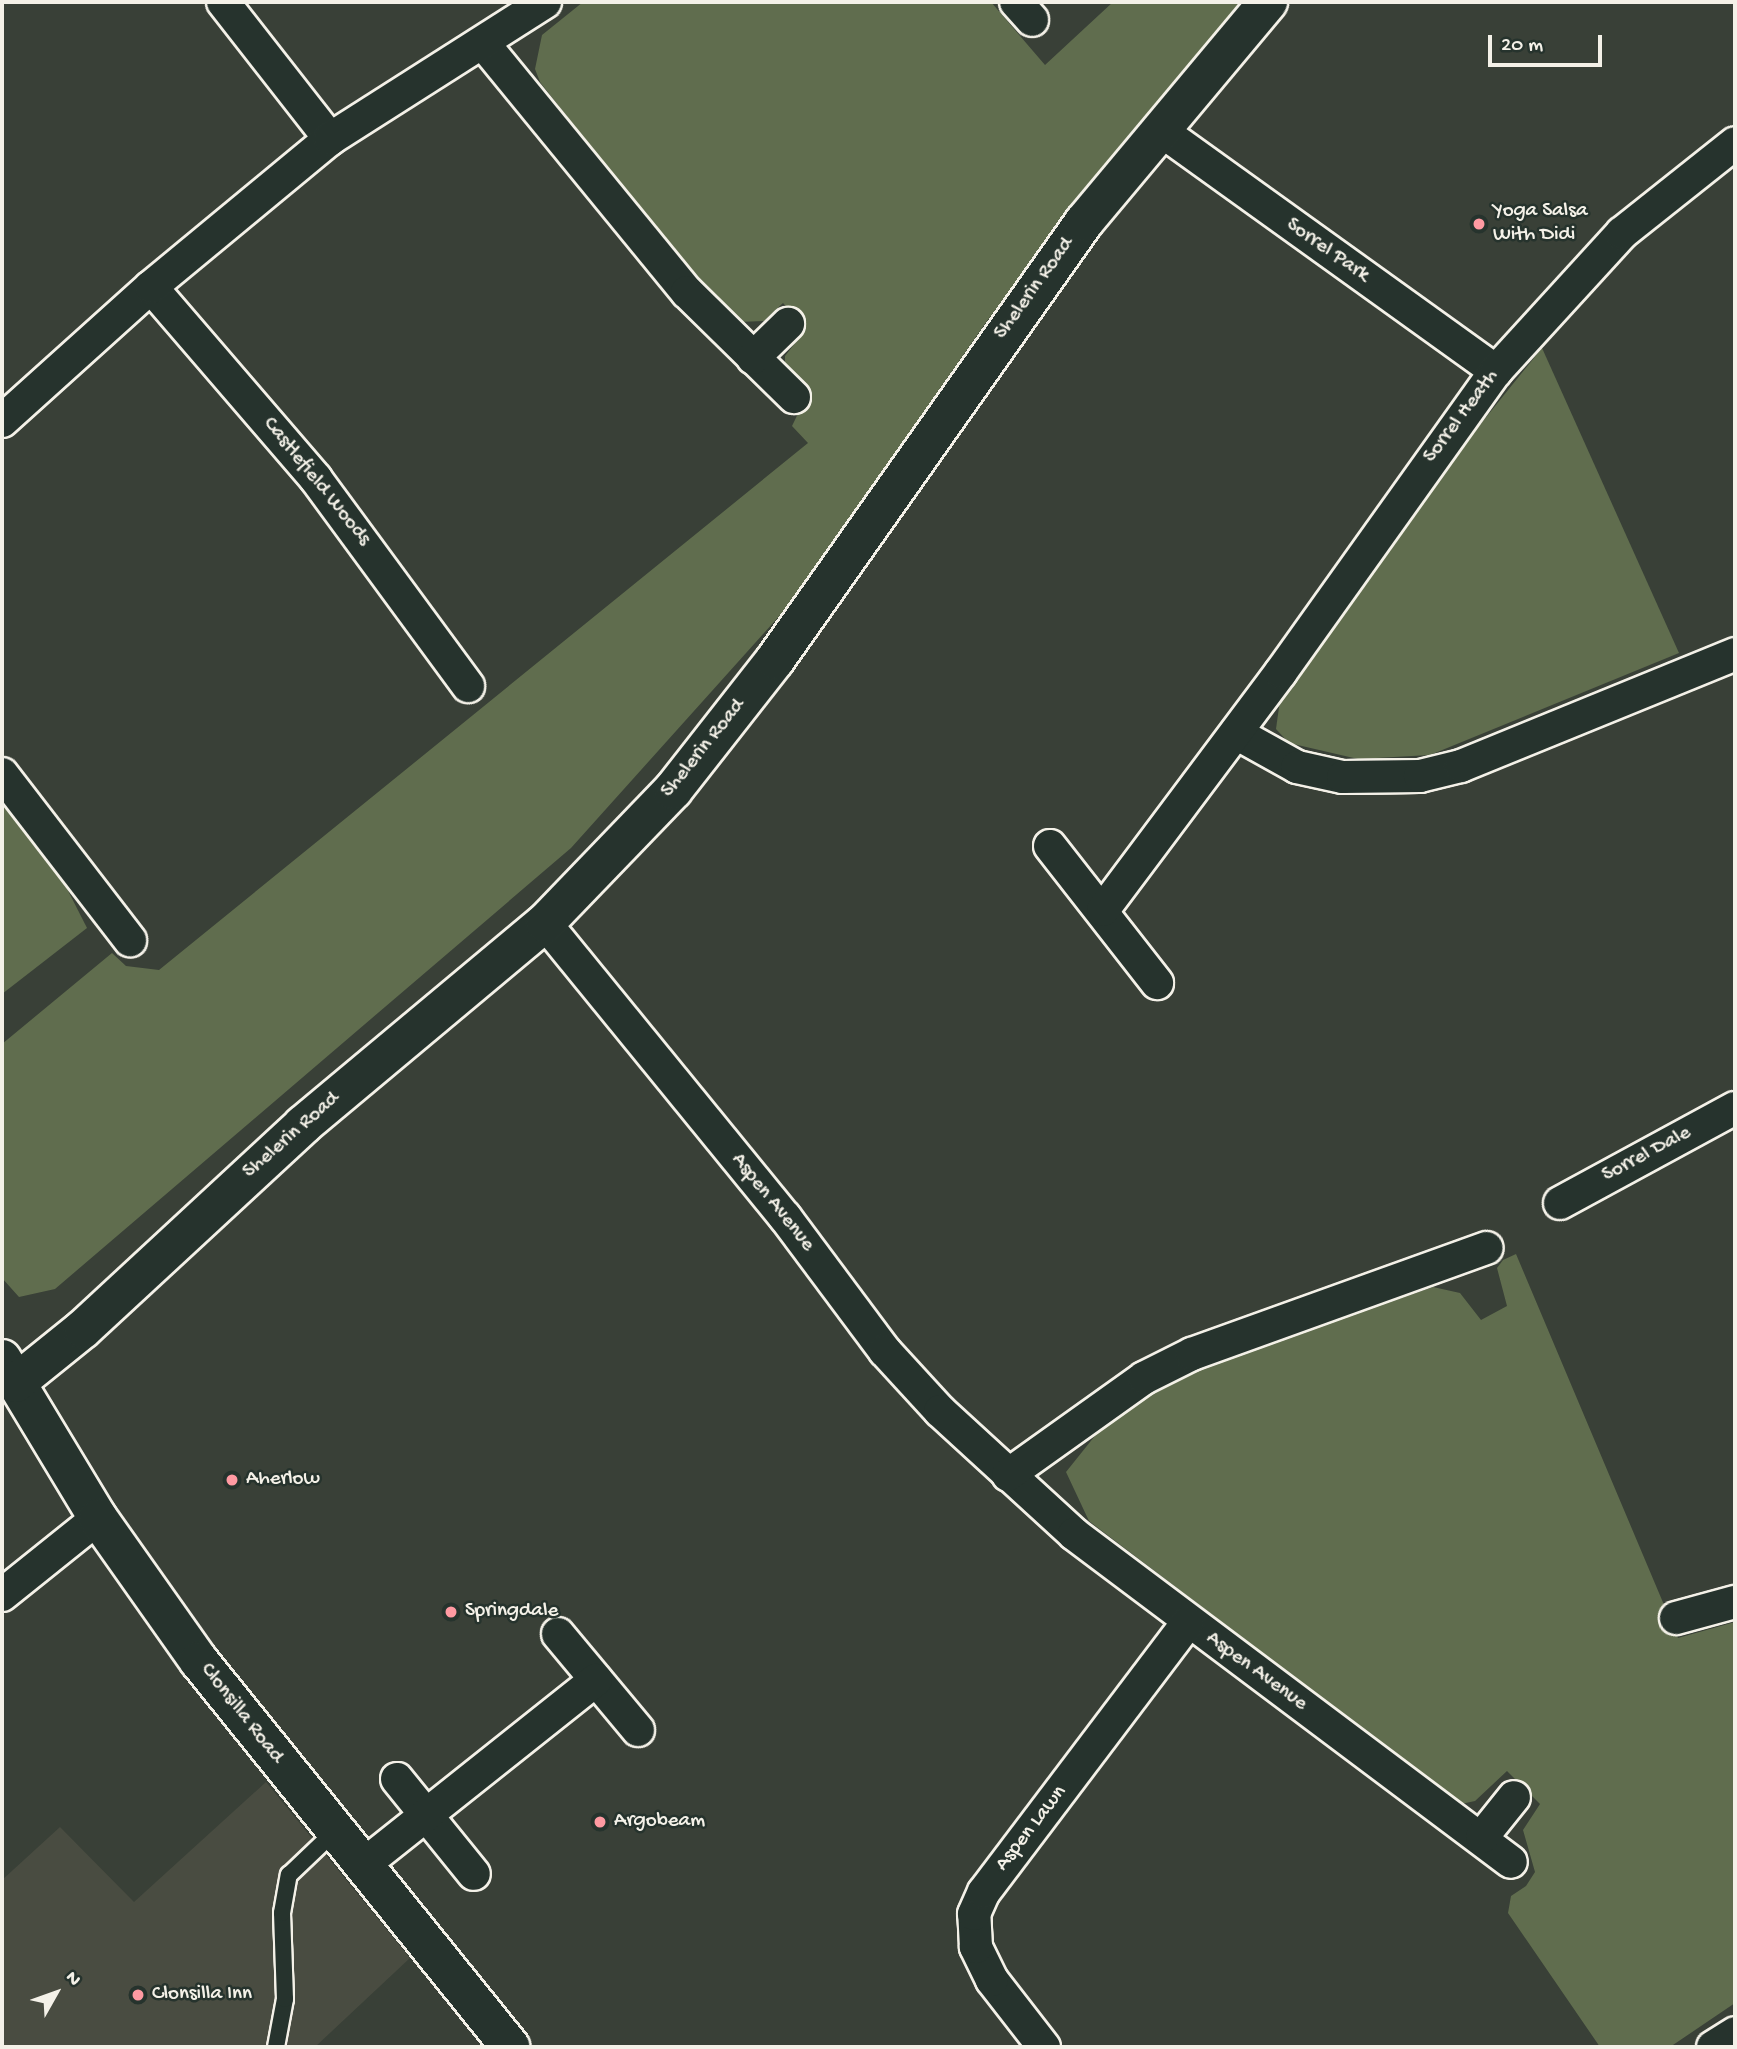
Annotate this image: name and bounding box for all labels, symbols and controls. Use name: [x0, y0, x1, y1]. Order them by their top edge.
scale bar: [1492, 21, 1606, 65]
text: 20 m: [1501, 34, 1543, 59]
place label: Yoga Salsa With Didi: [1493, 199, 1588, 249]
street label: Sorrel Park: [1280, 213, 1374, 289]
marker: Yoga Salsa With Didi: [1471, 216, 1487, 232]
street label: Shelerin Road: [990, 233, 1080, 345]
street label: Sorrel Heath: [1419, 365, 1505, 469]
street label: Castlefield Woods: [256, 413, 376, 551]
street label: Shelerin Road: [656, 694, 752, 804]
street label: Shelerin Road: [238, 1087, 346, 1185]
street label: Sorrel Dale: [1598, 1121, 1696, 1189]
street label: Aspen Avenue: [725, 1149, 819, 1257]
place label: Aherlow: [246, 1467, 320, 1493]
marker: Aherlow: [224, 1472, 240, 1488]
place label: Springdale: [465, 1599, 558, 1625]
marker: Springdale: [443, 1604, 459, 1620]
street label: Aspen Avenue: [1200, 1627, 1312, 1717]
street label: Clonsilla Road: [194, 1659, 288, 1769]
street label: Aspen Lawn: [991, 1781, 1073, 1877]
place label: Argobeam: [614, 1809, 705, 1835]
marker: Argobeam: [592, 1814, 608, 1830]
north arrow: [21, 1958, 91, 2028]
text: N: [60, 1967, 85, 1991]
place label: Clonsilla Inn: [152, 1982, 252, 2008]
marker: Clonsilla Inn: [130, 1987, 146, 2003]

